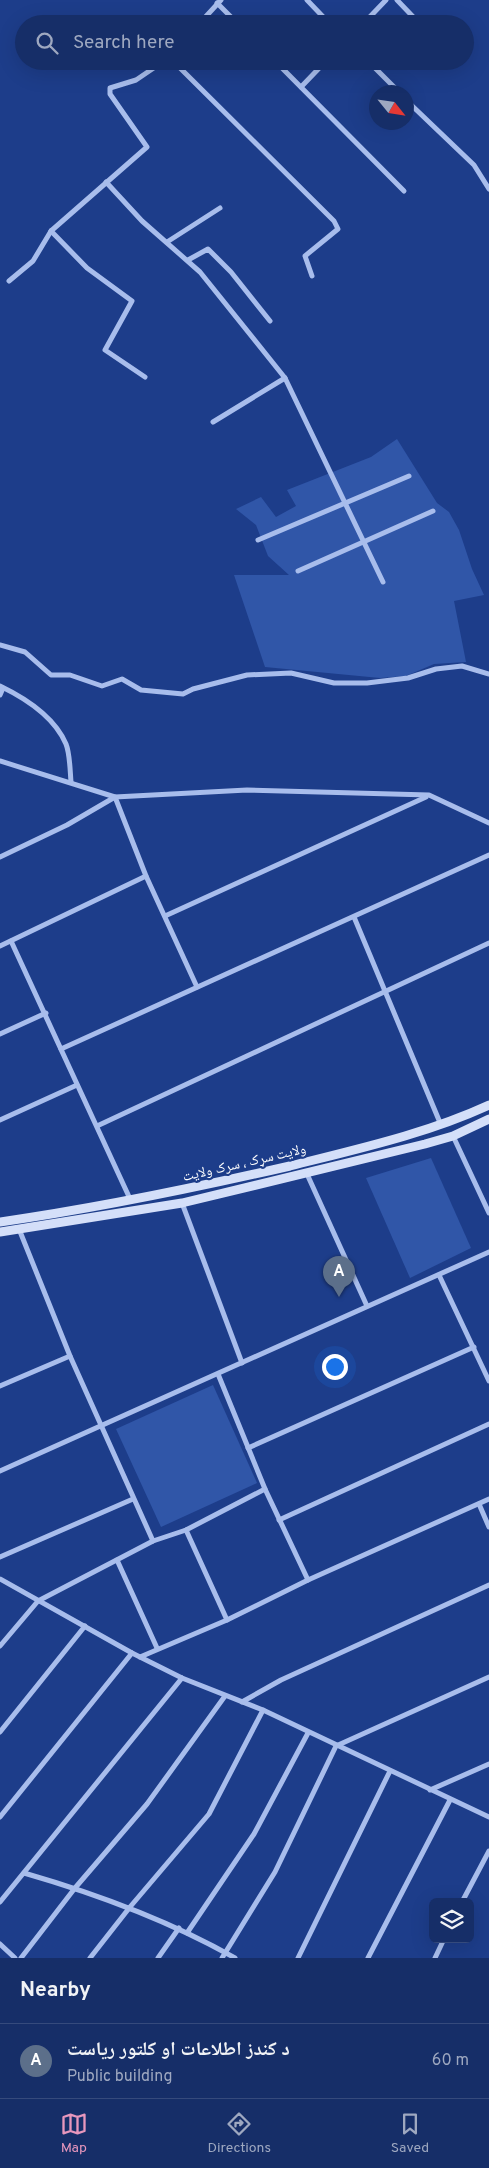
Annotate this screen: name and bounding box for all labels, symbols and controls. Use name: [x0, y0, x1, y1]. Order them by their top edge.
search box: [15, 15, 474, 70]
icon: search: [33, 29, 61, 57]
text: Search here: [73, 31, 175, 55]
north arrow: [369, 85, 414, 130]
street label: ولایت سړک ، سرک ولایت: [181, 1141, 308, 1186]
pin: A: [323, 1256, 355, 1297]
your location: [322, 1354, 348, 1380]
map controls: [429, 1898, 474, 1943]
button: layers: [429, 1898, 474, 1943]
text: Nearby: [20, 1977, 91, 2004]
text: د کندز اطلاعات او کلتور ریاست: [67, 2038, 290, 2062]
text: A: [30, 2051, 42, 2071]
text: 60 m: [432, 2051, 469, 2071]
text: Public building: [67, 2067, 172, 2087]
tab: Map: [60, 2110, 88, 2157]
tab: Directions: [207, 2110, 271, 2157]
tab: Saved: [391, 2110, 429, 2157]

